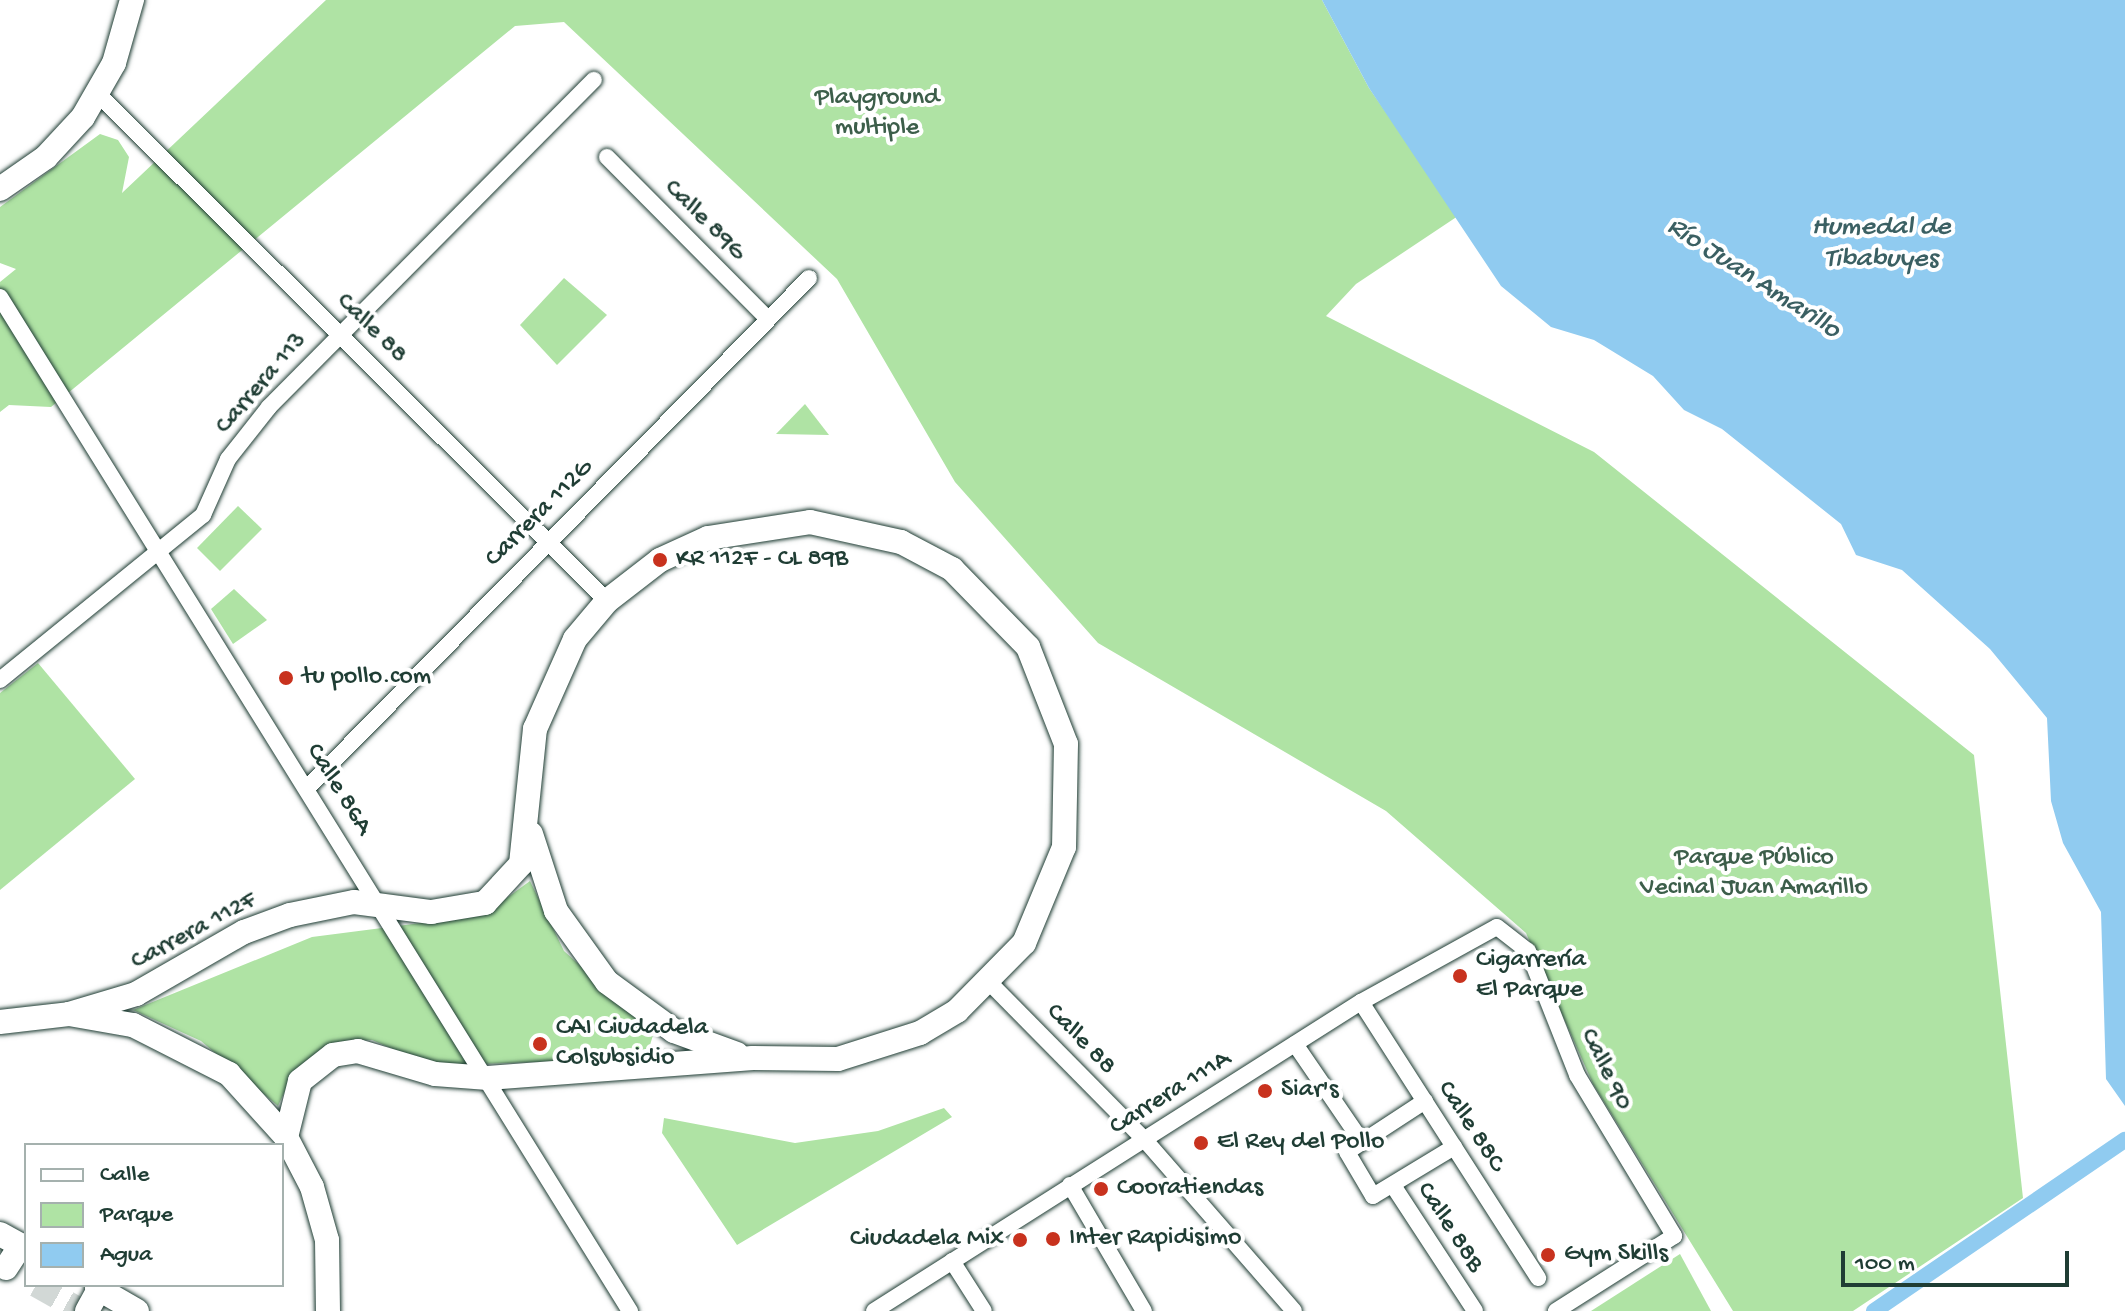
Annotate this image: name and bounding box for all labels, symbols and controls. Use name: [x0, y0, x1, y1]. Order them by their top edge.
park label: Playground multiple: [815, 83, 939, 144]
street label: Calle 89G: [656, 173, 752, 269]
water label: Río Juan Amarillo: [1660, 210, 1846, 348]
water label: Humedal de Tibabuyes: [1811, 211, 1951, 277]
street label: Calle 88: [329, 287, 413, 371]
street label: Carrera 113: [209, 327, 315, 441]
street label: Carrera 112G: [479, 453, 601, 575]
place label: KR 112F - CL 89B: [676, 544, 848, 576]
marker: KR 112F - CL 89B: [651, 551, 669, 569]
place label: tu pollo.com: [302, 662, 431, 694]
marker: tu pollo.com: [277, 669, 295, 687]
street label: Calle 86A: [298, 738, 378, 842]
park label: Parque Público Vecinal Juan Amarillo: [1640, 843, 1868, 904]
street label: Carrera 112F: [126, 886, 262, 978]
place label: Cigarrería El Parque: [1476, 945, 1586, 1006]
marker: Cigarrería El Parque: [1451, 967, 1469, 985]
street label: Calle 88: [1038, 997, 1122, 1083]
place label: CAI Ciudadela Colsubsidio: [556, 1013, 708, 1074]
street label: Calle 90: [1572, 1024, 1638, 1116]
marker: CAI Ciudadela Colsubsidio: [531, 1035, 549, 1053]
street label: Carrera 111A: [1105, 1044, 1237, 1144]
place label: Siar's: [1281, 1075, 1339, 1107]
street label: Calle 88C: [1429, 1076, 1511, 1178]
marker: Siar's: [1256, 1082, 1274, 1100]
place label: El Rey del Pollo: [1217, 1127, 1384, 1159]
marker: El Rey del Pollo: [1192, 1134, 1210, 1152]
legend: [24, 1143, 284, 1287]
text: Calle: [100, 1161, 149, 1190]
place label: Cooratiendas: [1117, 1173, 1263, 1205]
street label: Calle 88B: [1408, 1177, 1490, 1279]
marker: Cooratiendas: [1092, 1180, 1110, 1198]
text: Parque: [100, 1201, 173, 1230]
place label: Inter Rapidisimo: [1069, 1223, 1242, 1255]
place label: Ciudadela Mix: [850, 1224, 1004, 1256]
marker: Inter Rapidisimo: [1044, 1230, 1062, 1248]
marker: Ciudadela Mix: [1011, 1231, 1029, 1249]
scale bar: [1845, 1235, 2073, 1285]
place label: Gym Skills: [1564, 1239, 1668, 1271]
text: Agua: [100, 1241, 152, 1270]
marker: Gym Skills: [1539, 1246, 1557, 1264]
text: 100 m: [1855, 1250, 1915, 1279]

